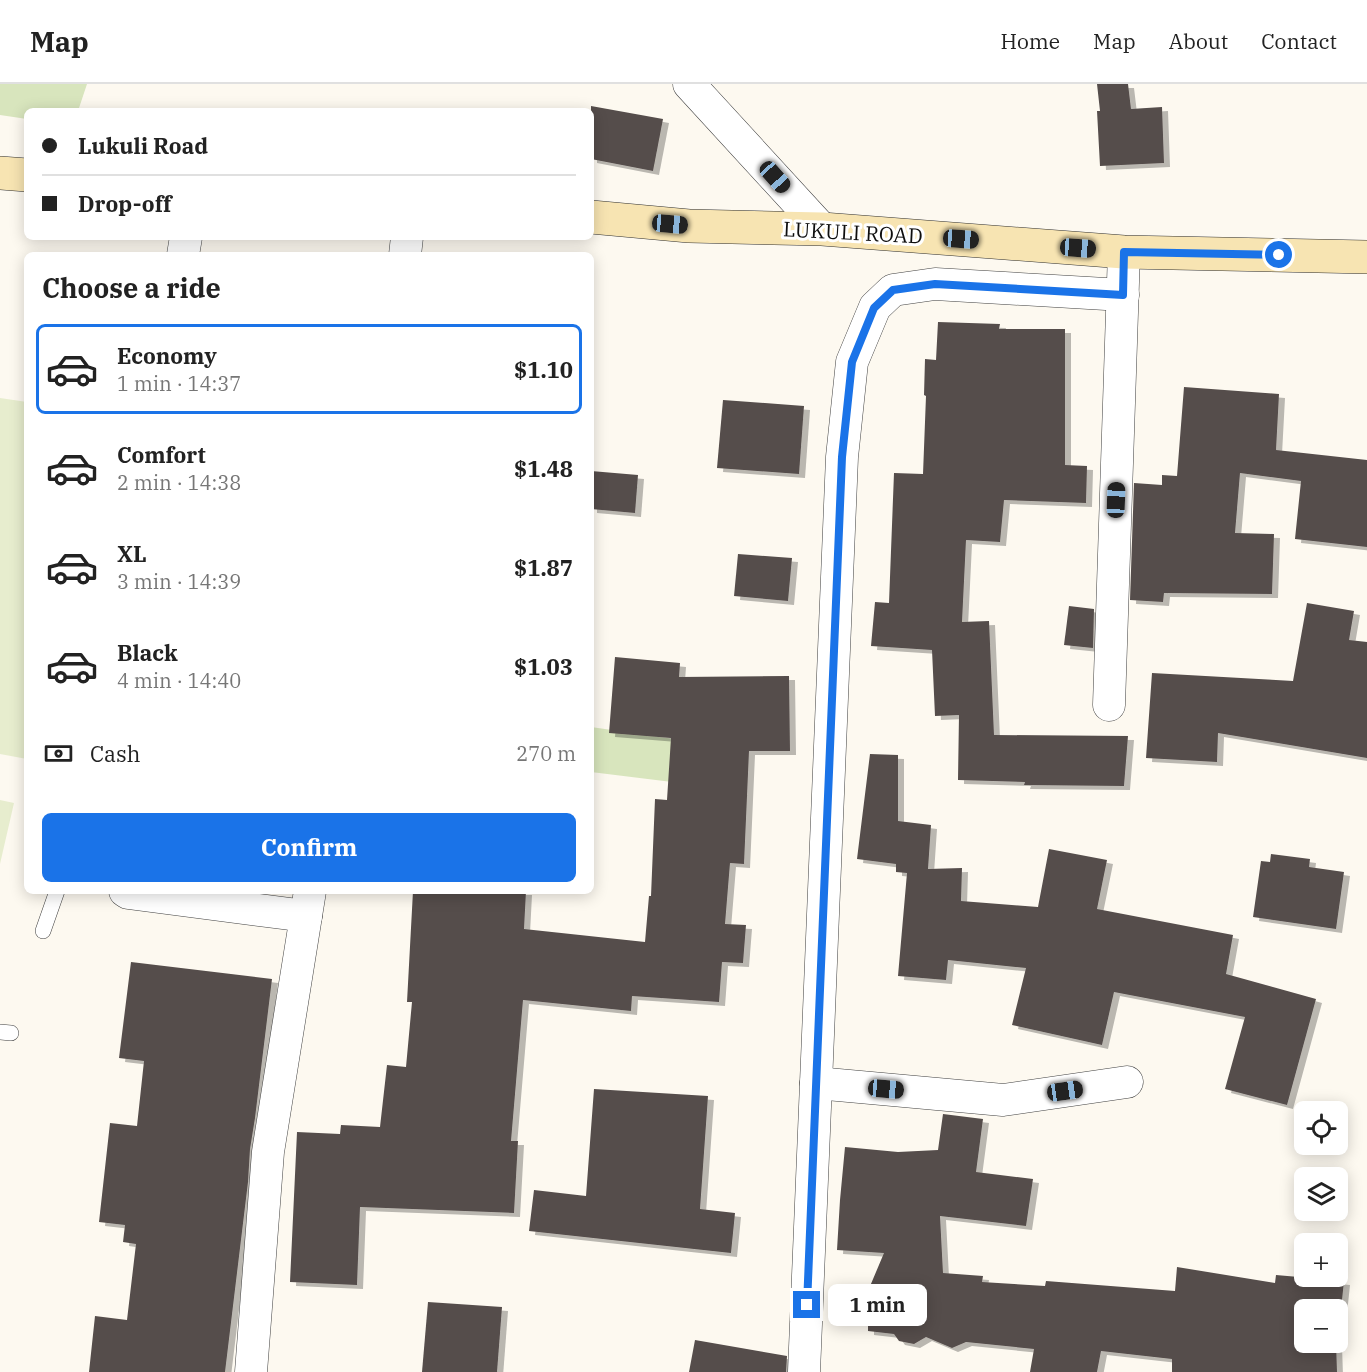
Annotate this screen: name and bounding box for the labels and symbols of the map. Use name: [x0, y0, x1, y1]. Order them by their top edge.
car: [756, 158, 794, 196]
car: [651, 213, 689, 235]
street label: LUKULI ROAD: [783, 214, 923, 250]
car: [942, 229, 980, 249]
car: [1059, 238, 1097, 258]
route start: [1265, 241, 1292, 268]
car: [1106, 482, 1126, 518]
car: [867, 1078, 905, 1100]
car: [1046, 1080, 1084, 1102]
callout: 1 min: [828, 1284, 927, 1326]
route end: [793, 1291, 820, 1318]

